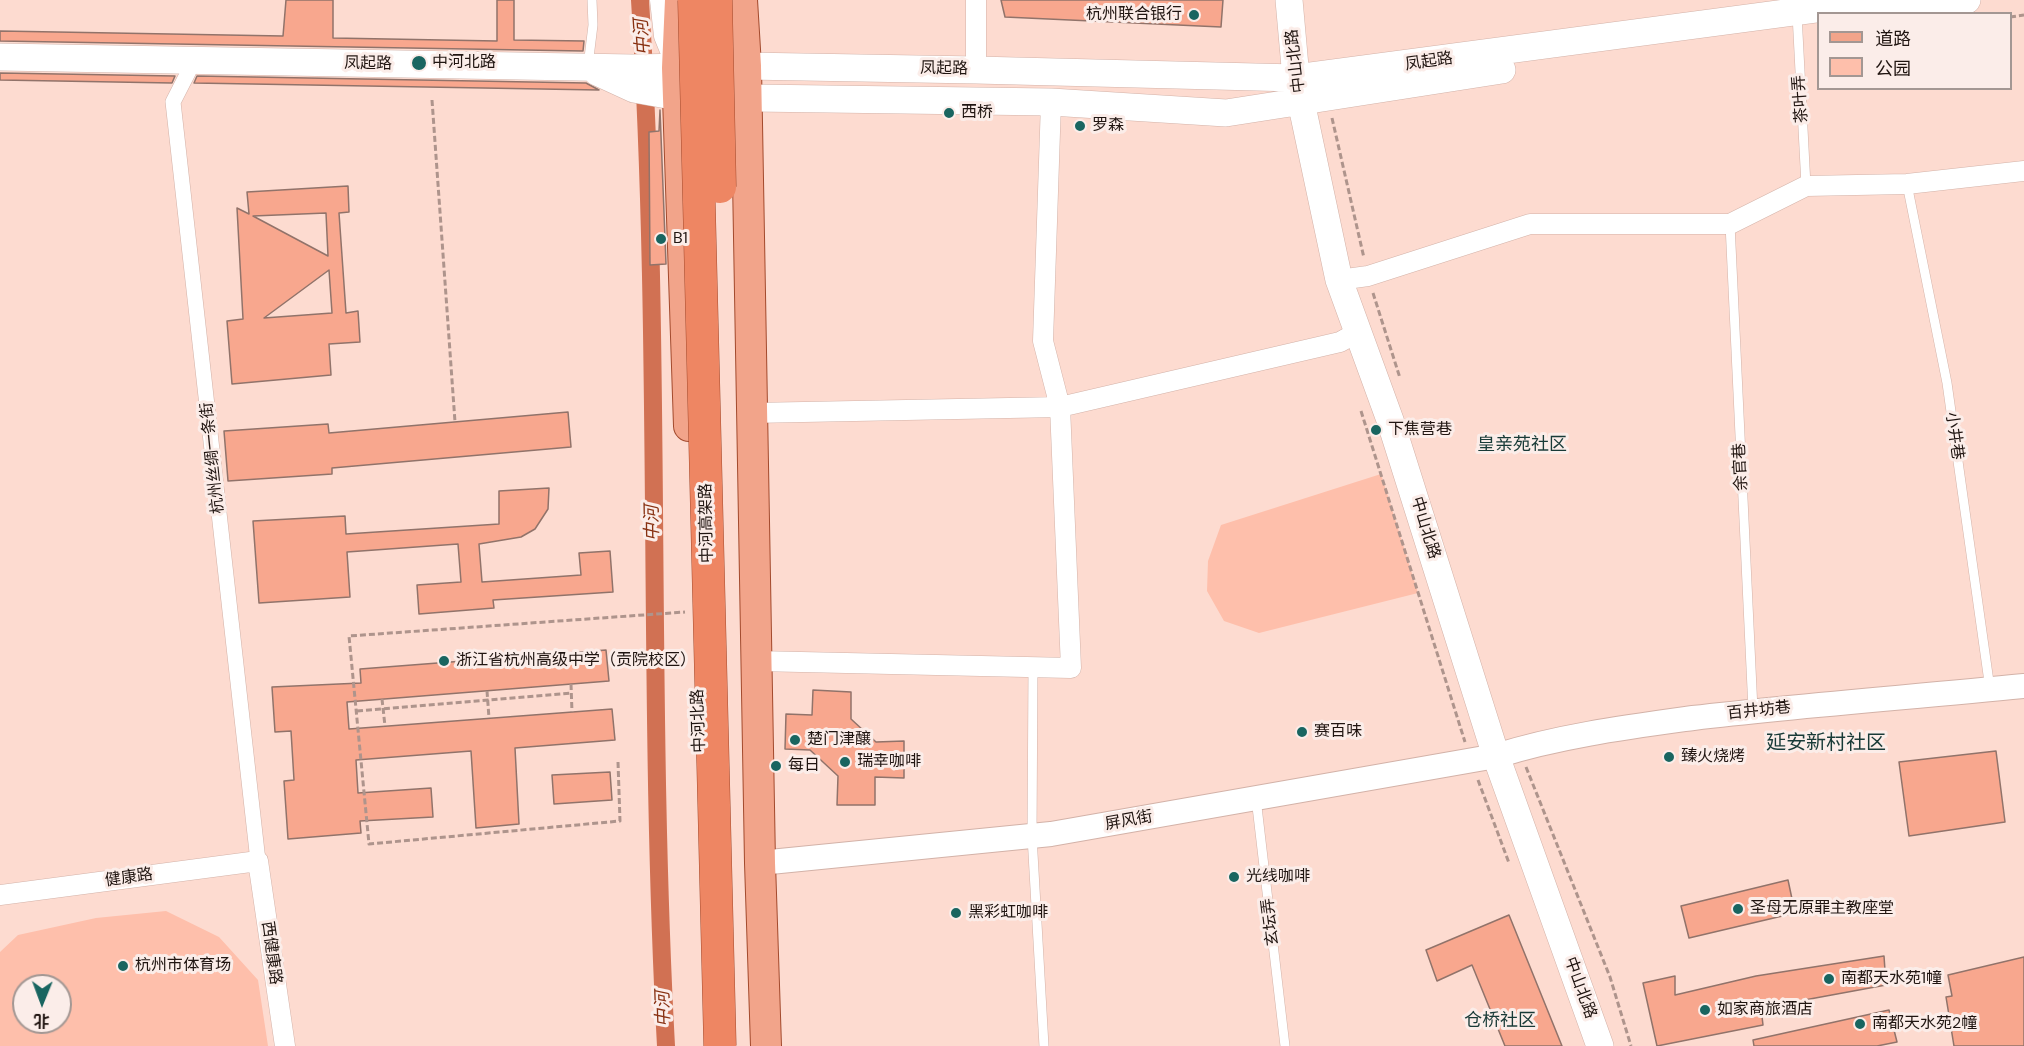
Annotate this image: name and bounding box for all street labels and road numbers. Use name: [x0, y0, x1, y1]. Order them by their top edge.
street label: 中山北路: [1283, 28, 1309, 94]
street label: 凤起路: [1404, 49, 1454, 75]
street label: 凤起路: [344, 54, 392, 74]
street label: 凤起路: [920, 59, 968, 79]
street label: 茶叶弄: [1790, 74, 1812, 124]
street label: 杭州丝绸一条街: [198, 401, 228, 515]
street label: 小井巷: [1941, 411, 1967, 461]
street label: 余官巷: [1730, 443, 1752, 491]
street label: 中河高架路: [697, 483, 717, 563]
street label: 中山北路: [1406, 495, 1444, 561]
street label: 中河北路: [688, 689, 710, 753]
street label: 百井坊巷: [1726, 698, 1792, 724]
street label: 屏风街: [1104, 807, 1154, 835]
street label: 健康路: [104, 865, 154, 891]
street label: 玄坛弄: [1259, 897, 1283, 947]
street label: 西健康路: [257, 920, 285, 986]
street label: 中山北路: [1560, 955, 1600, 1021]

